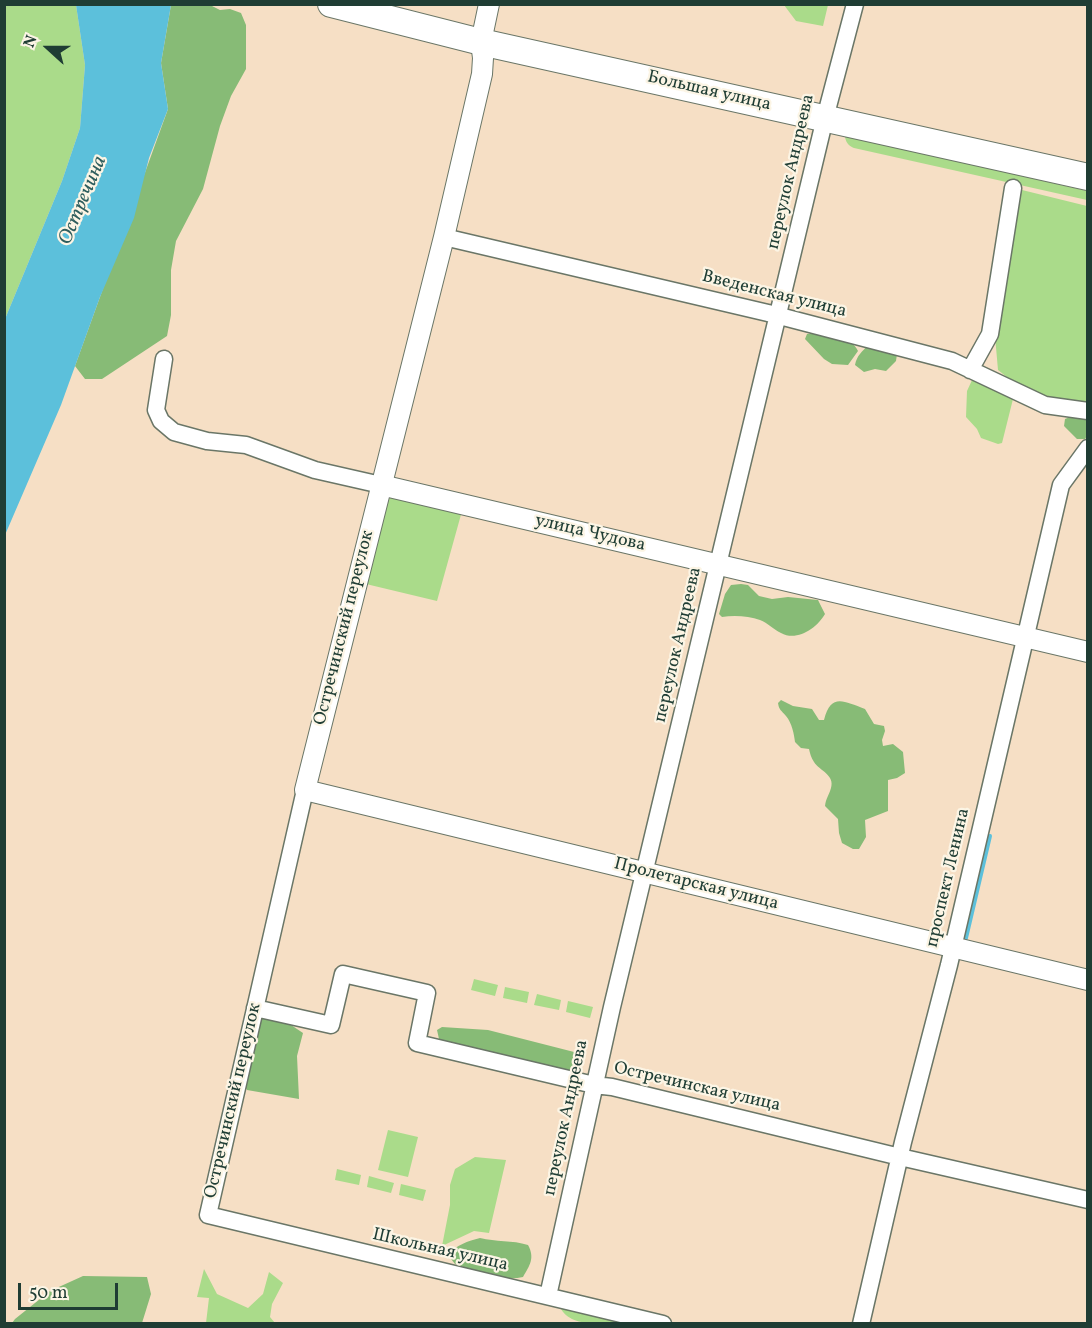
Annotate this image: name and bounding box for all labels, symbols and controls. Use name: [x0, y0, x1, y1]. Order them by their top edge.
north arrow: [18, 18, 78, 78]
text: N: [19, 32, 44, 51]
street label: Большая улица: [645, 67, 773, 117]
street label: переулок Андреева: [764, 92, 820, 252]
water label: Остречина: [55, 153, 113, 249]
street label: Введенская улица: [699, 267, 849, 323]
street label: улица Чудова: [533, 511, 647, 557]
street label: Остречинский переулок: [310, 528, 380, 728]
street label: переулок Андреева: [651, 565, 707, 725]
street label: проспект Ленина: [922, 806, 976, 950]
street label: Пролетарская улица: [611, 854, 781, 916]
street label: Остречинский переулок: [201, 1001, 267, 1201]
street label: переулок Андреева: [540, 1038, 594, 1198]
street label: Остречинская улица: [612, 1058, 782, 1118]
street label: Школьная улица: [370, 1225, 510, 1277]
scale bar: [21, 1271, 122, 1309]
text: 50 m: [29, 1281, 68, 1306]

